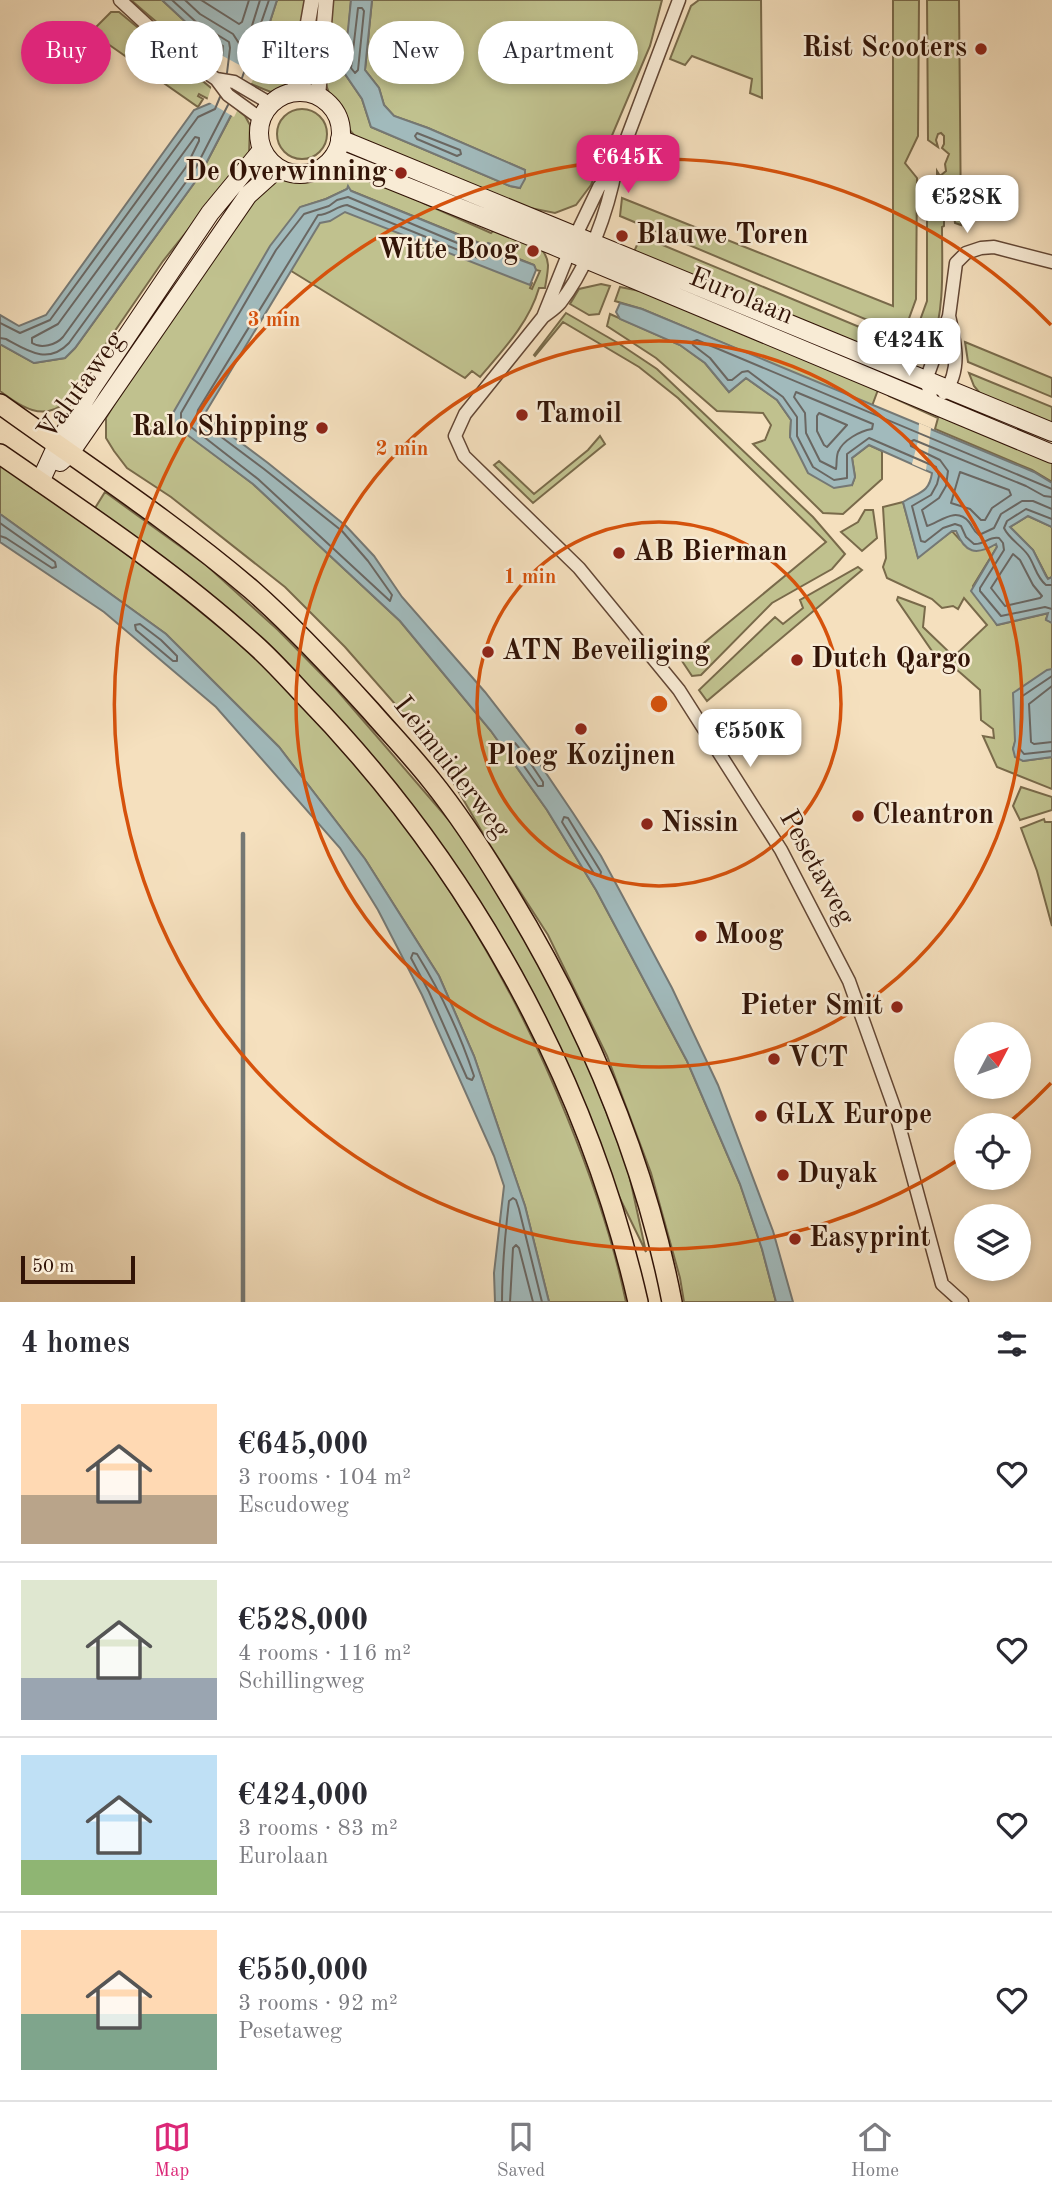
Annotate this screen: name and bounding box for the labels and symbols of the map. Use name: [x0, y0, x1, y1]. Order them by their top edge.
place label: Rist Scooters: [802, 35, 967, 63]
marker: Rist Scooters: [973, 41, 989, 57]
pin: €645K: [579, 136, 677, 195]
place label: De Overwinning: [185, 159, 387, 187]
marker: De Overwinning: [393, 165, 409, 181]
pin: €528K: [918, 176, 1016, 235]
place label: Blauwe Toren: [636, 222, 809, 250]
marker: Blauwe Toren: [614, 228, 630, 244]
place label: Witte Boog: [377, 237, 519, 265]
marker: Witte Boog: [525, 243, 541, 259]
street label: Eurolaan: [685, 263, 797, 331]
text: 3 min: [248, 310, 300, 331]
pin: €424K: [860, 318, 958, 378]
street label: Valutaweg: [33, 326, 131, 446]
place label: Tamoil: [536, 401, 623, 429]
marker: Tamoil: [514, 407, 530, 423]
place label: Ralo Shipping: [132, 414, 308, 442]
marker: Ralo Shipping: [314, 420, 330, 436]
text: 2 min: [376, 439, 428, 460]
place label: AB Bierman: [633, 539, 788, 567]
marker: AB Bierman: [611, 545, 627, 561]
text: 1 min: [504, 567, 556, 588]
place label: ATN Beveiliging: [502, 638, 711, 666]
marker: ATN Beveiliging: [480, 644, 496, 660]
place label: Dutch Qargo: [811, 646, 971, 674]
marker: Dutch Qargo: [789, 652, 805, 668]
street label: Leimuiderweg: [387, 692, 515, 844]
centre of rings: [647, 692, 671, 716]
pin: €550K: [701, 710, 799, 769]
marker: Ploeg Kozijnen: [573, 721, 589, 737]
place label: Ploeg Kozijnen: [486, 743, 676, 771]
place label: Cleantron: [872, 802, 994, 830]
street label: Pesetaweg: [773, 806, 859, 930]
marker: Cleantron: [850, 808, 866, 824]
place label: Nissin: [661, 810, 739, 838]
marker: Nissin: [639, 816, 655, 832]
place label: Moog: [715, 922, 784, 950]
marker: Moog: [693, 928, 709, 944]
place label: Pieter Smit: [740, 993, 883, 1021]
marker: Pieter Smit: [889, 999, 905, 1015]
north arrow: [954, 1022, 1031, 1099]
place label: VCT: [788, 1045, 848, 1073]
marker: VCT: [766, 1051, 782, 1067]
place label: GLX Europe: [775, 1102, 932, 1130]
marker: GLX Europe: [753, 1108, 769, 1124]
place label: Duyak: [797, 1161, 878, 1189]
marker: Duyak: [775, 1167, 791, 1183]
place label: Easyprint: [809, 1225, 931, 1253]
marker: Easyprint: [787, 1231, 803, 1247]
scale bar: [21, 1253, 135, 1285]

